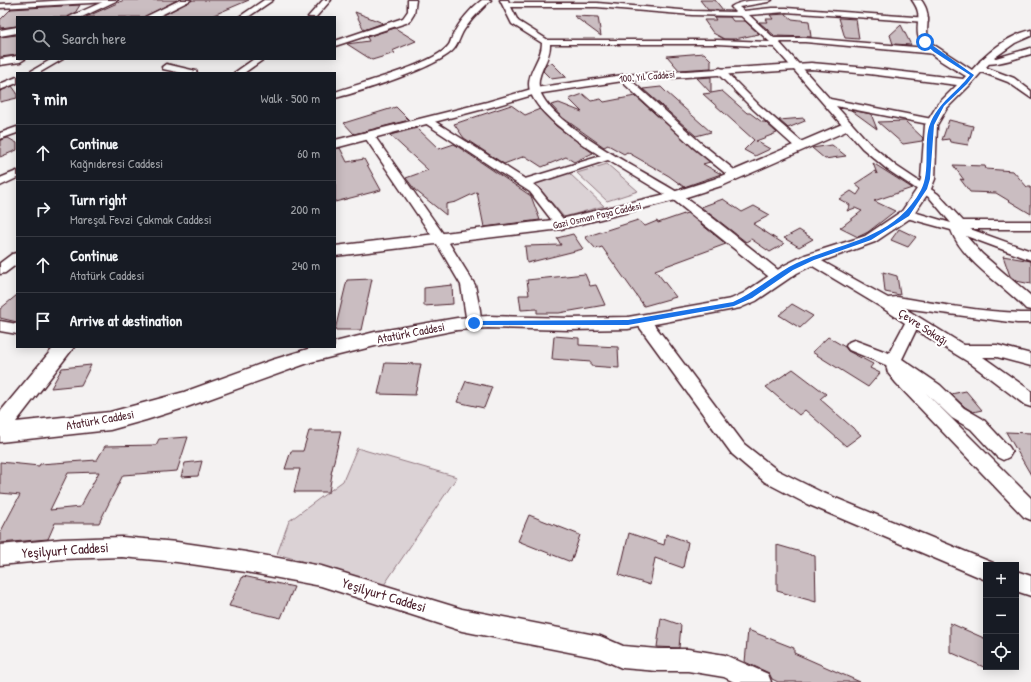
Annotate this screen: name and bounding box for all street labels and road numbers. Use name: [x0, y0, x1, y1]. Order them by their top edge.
street label: 100. Yıl Caddesi: [619, 68, 675, 85]
street label: Gazi Osman Paşa Caddesi: [552, 199, 643, 232]
street label: Çevre Sokağı: [895, 304, 952, 349]
street label: Atatürk Caddesi: [376, 318, 446, 347]
street label: Atatürk Caddesi: [65, 405, 135, 434]
street label: Yeşilyurt Caddesi: [21, 537, 109, 563]
street label: Yeşilyurt Caddesi: [339, 573, 429, 617]

